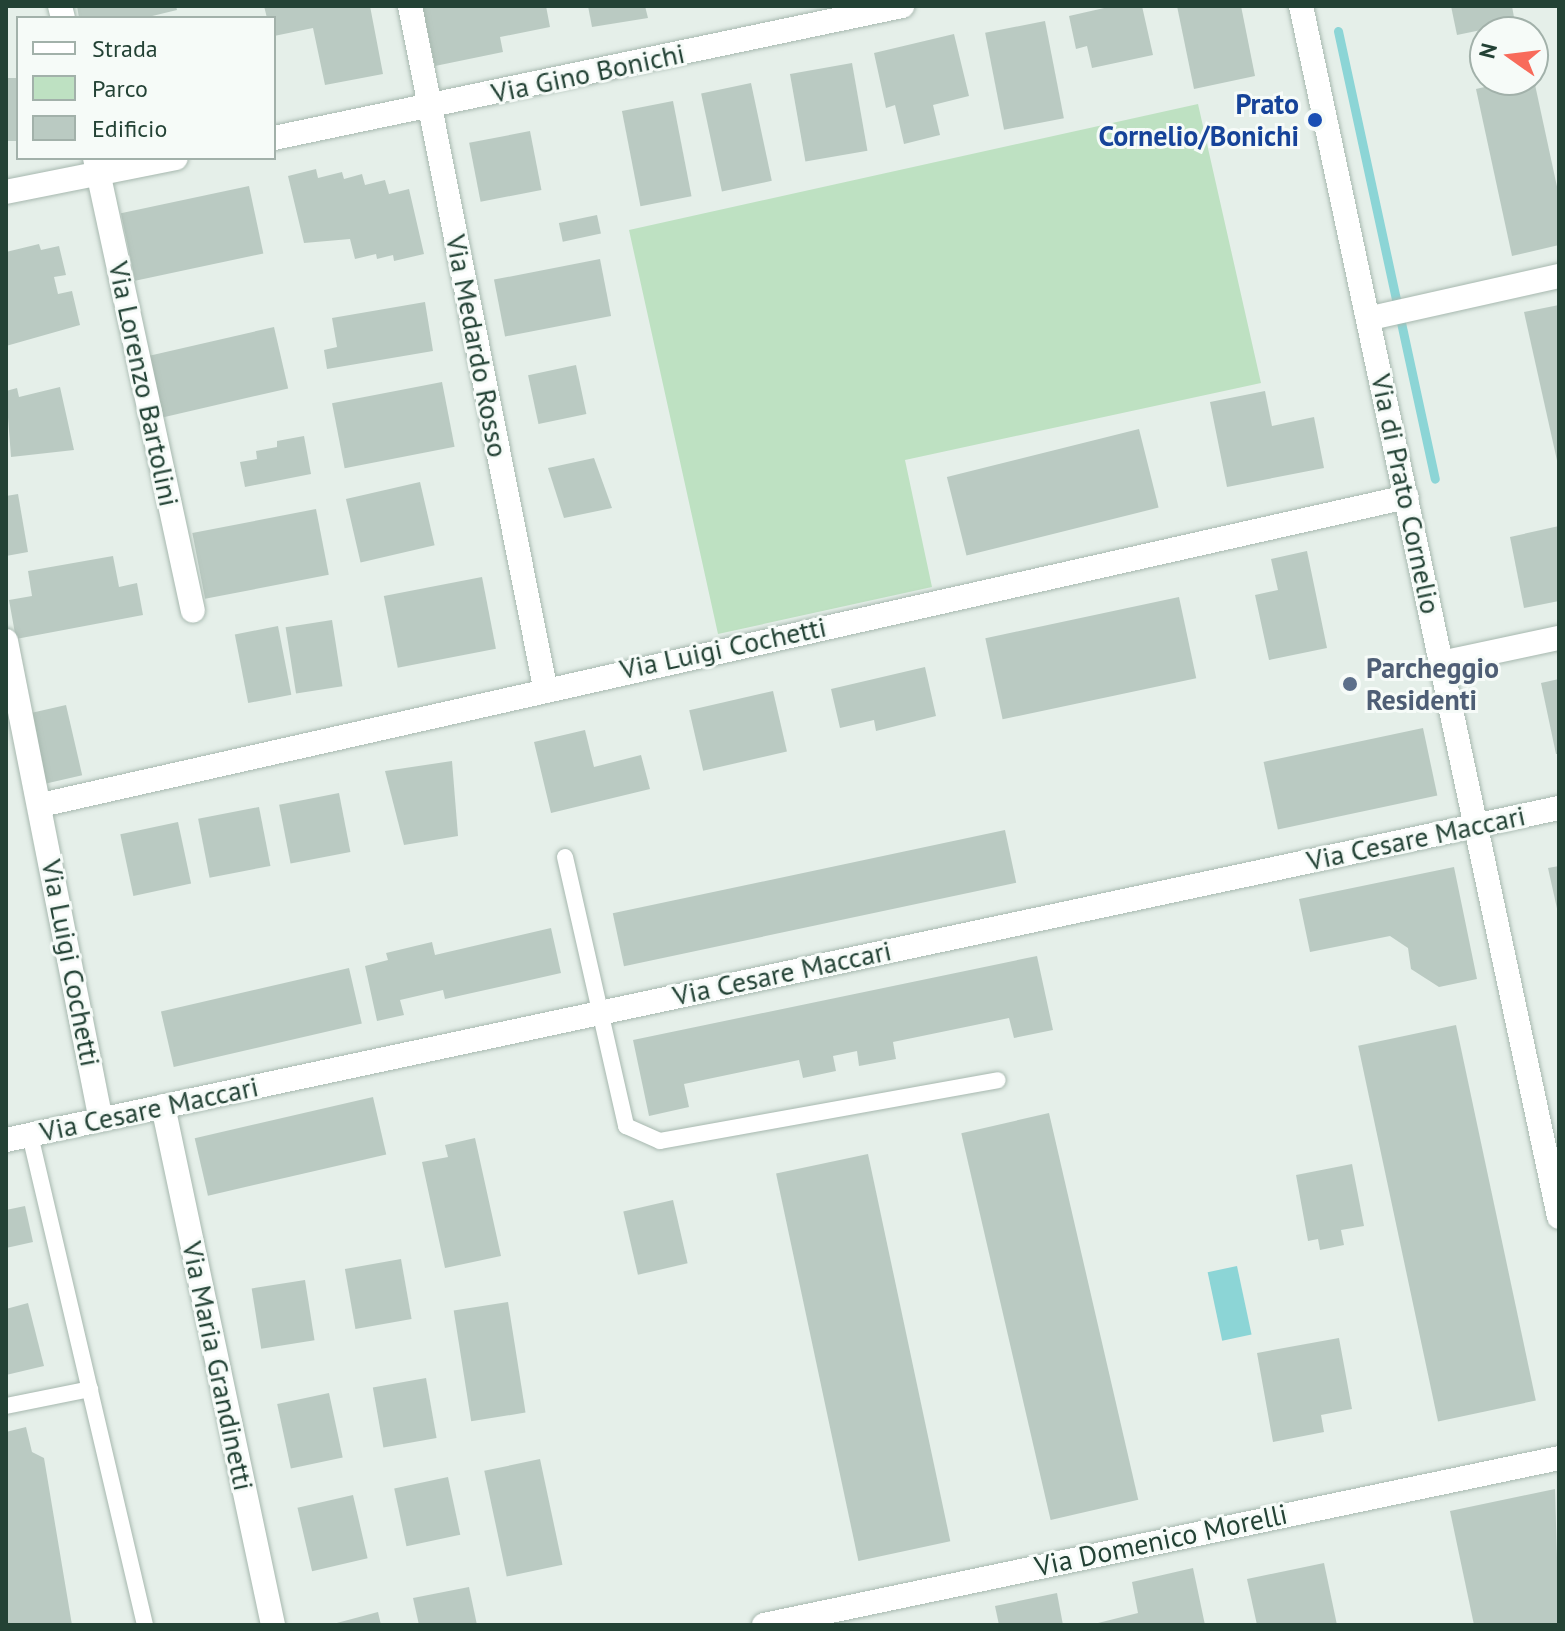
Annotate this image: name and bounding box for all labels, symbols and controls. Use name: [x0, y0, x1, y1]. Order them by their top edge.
legend: [16, 16, 276, 160]
north arrow: [1469, 16, 1549, 96]
text: Strada: [92, 33, 158, 64]
street label: Via Gino Bonichi: [488, 36, 688, 110]
text: N: [1472, 40, 1503, 61]
text: Parco: [92, 73, 148, 104]
place label: Prato Cornelio/Bonichi: [1098, 87, 1299, 153]
marker: Prato Cornelio/Bonichi: [1306, 111, 1324, 129]
text: Edificio: [92, 113, 167, 144]
street label: Via Medardo Rosso: [439, 232, 515, 460]
street label: Via Lorenzo Bartolini: [102, 258, 186, 510]
street label: Via di Prato Cornelio: [1364, 371, 1448, 617]
street label: Via Luigi Cochetti: [617, 610, 829, 686]
place label: Parcheggio Residenti: [1366, 651, 1499, 717]
marker: Parcheggio Residenti: [1341, 675, 1359, 693]
street label: Via Cesare Maccari: [1304, 798, 1528, 878]
street label: Via Luigi Cochetti: [34, 857, 108, 1069]
street label: Via Cesare Maccari: [670, 933, 894, 1013]
street label: Via Cesare Maccari: [37, 1069, 261, 1149]
street label: Via Maria Grandinetti: [175, 1238, 261, 1494]
street label: Via Domenico Morelli: [1032, 1497, 1290, 1583]

